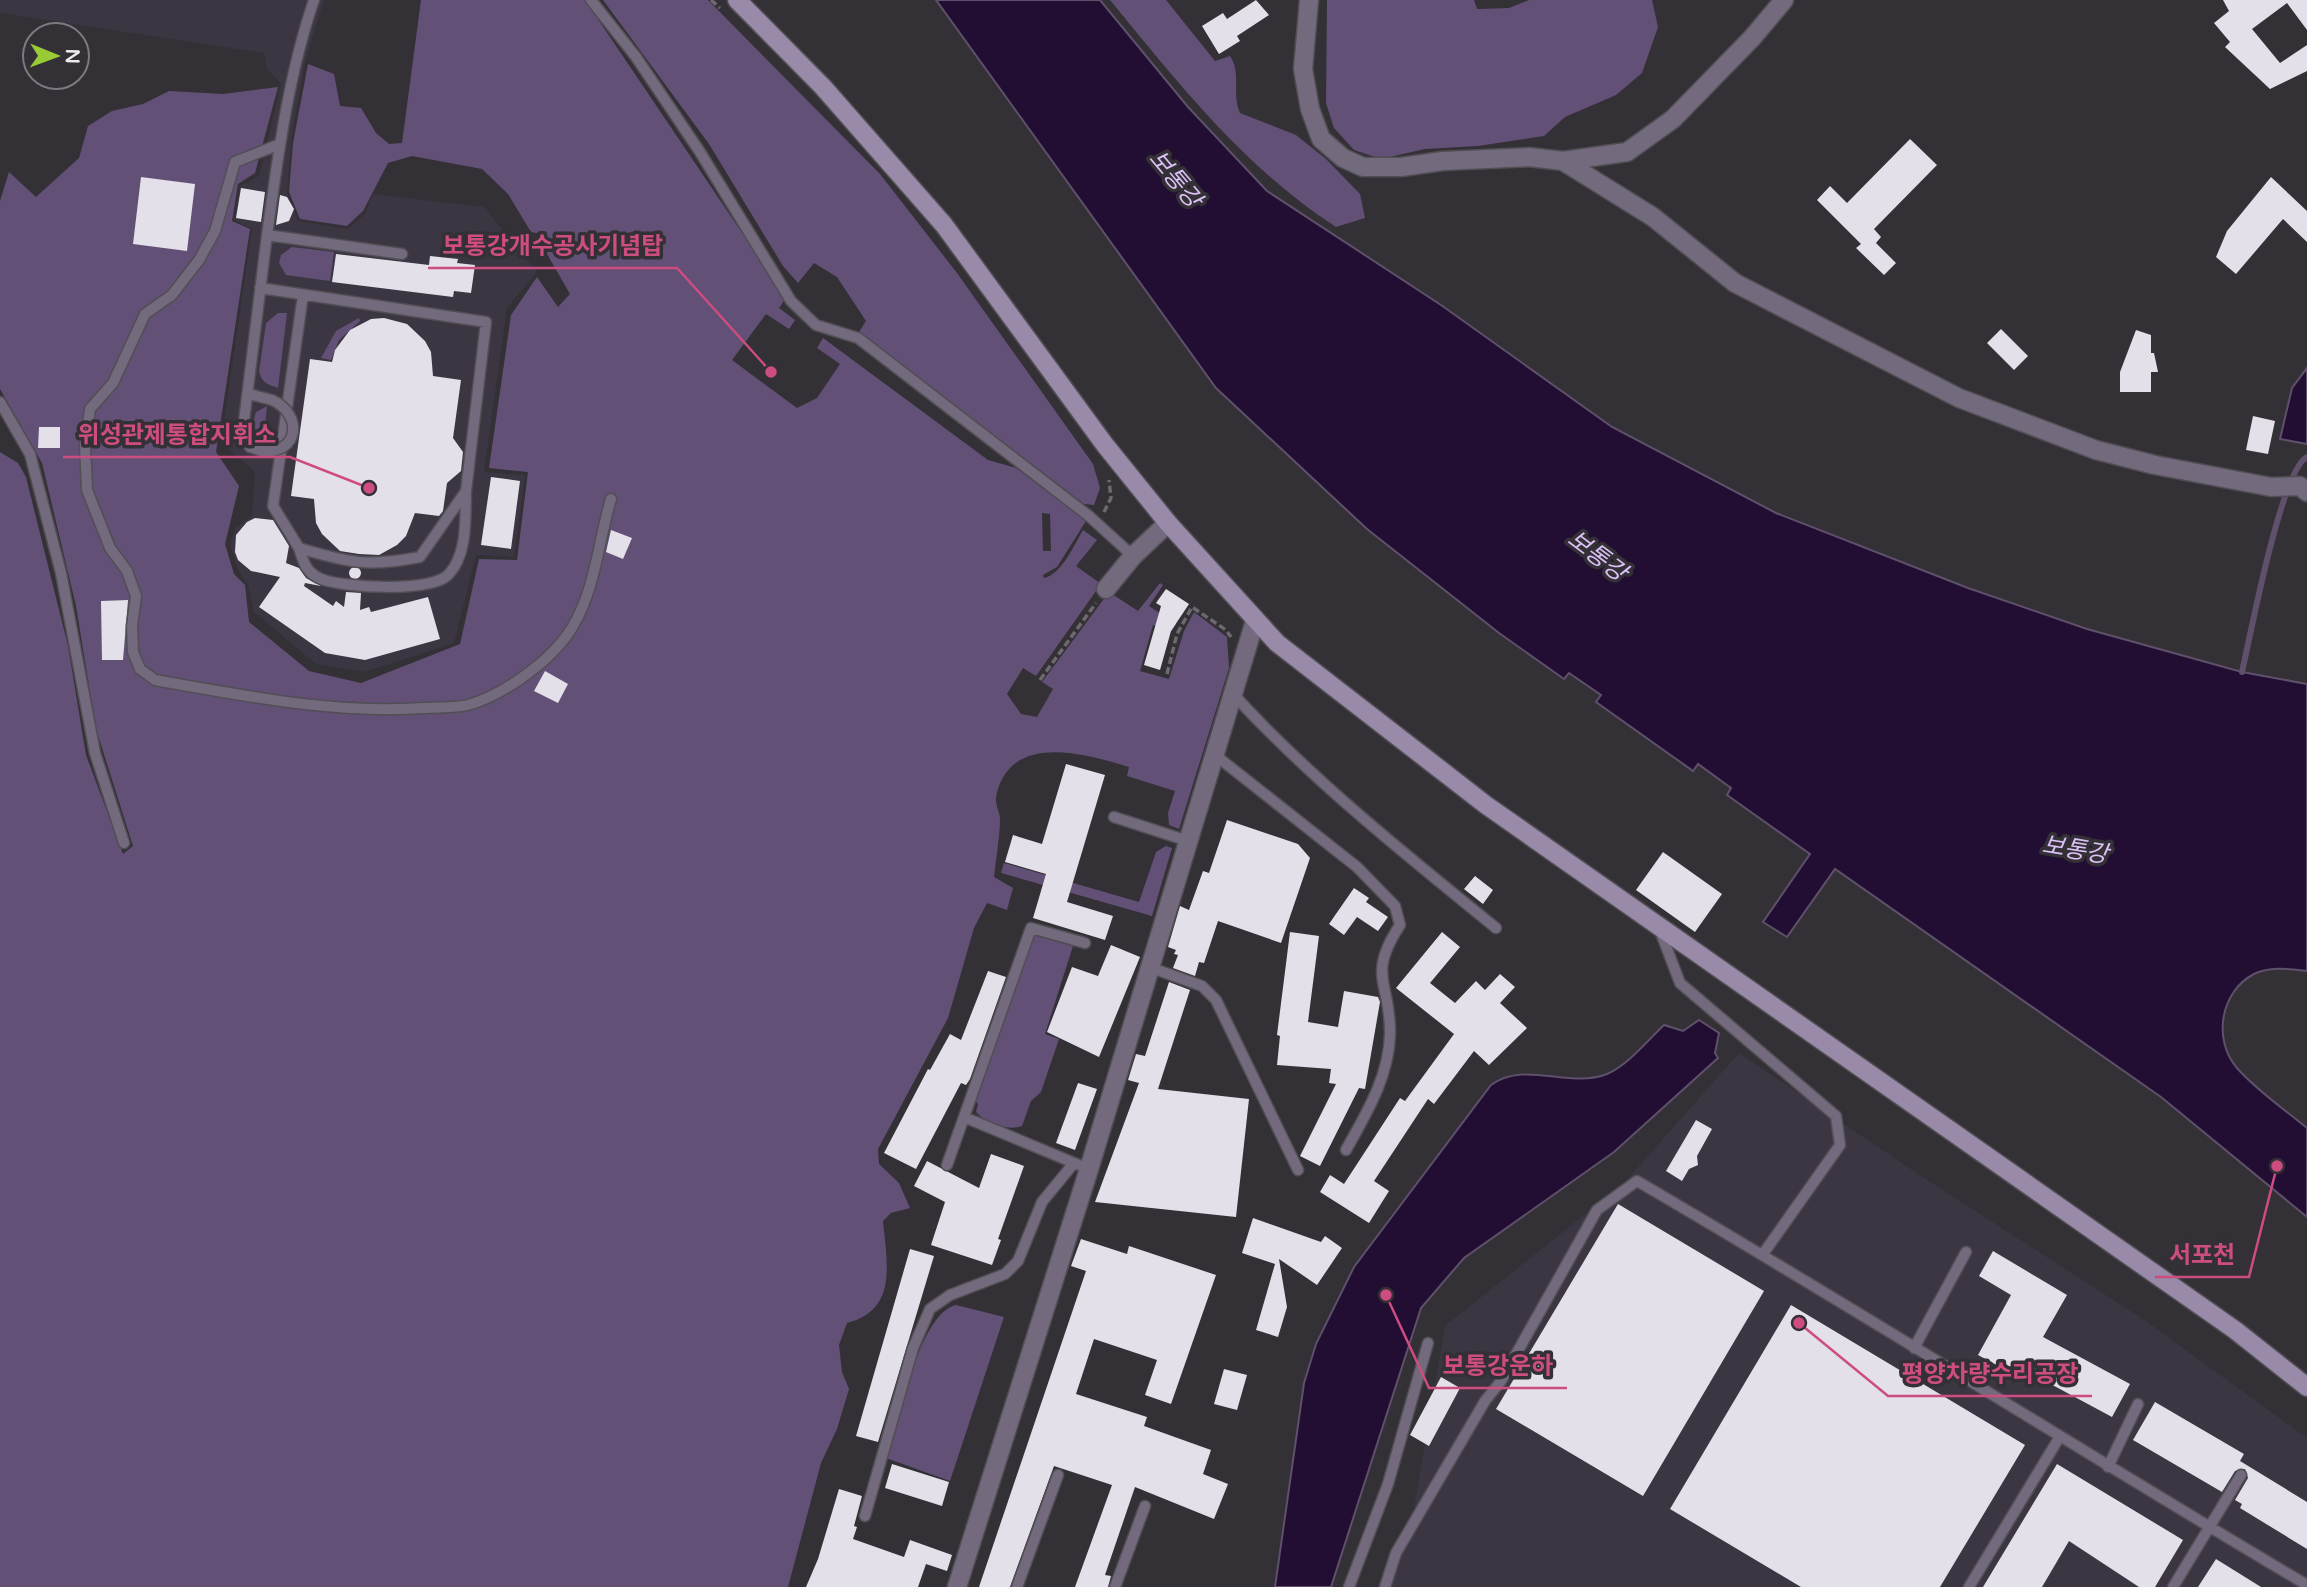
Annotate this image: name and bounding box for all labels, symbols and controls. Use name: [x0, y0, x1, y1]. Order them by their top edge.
north arrow: [21, 21, 91, 91]
text: N: [61, 48, 83, 64]
water label: 보통강: [1143, 144, 1209, 216]
callout: 보통강개수공사기념탑: [428, 223, 677, 268]
text: 보통강개수공사기념탑: [443, 232, 663, 261]
callout: 위성관제통합지휘소: [63, 412, 290, 457]
text: 위성관제통합지휘소: [78, 421, 276, 450]
water label: 보통강: [1562, 524, 1635, 589]
water label: 보통강: [2040, 830, 2113, 870]
callout: 서포천: [2155, 1232, 2249, 1277]
text: 서포천: [2169, 1241, 2235, 1270]
callout: 보통강운하: [1429, 1343, 1567, 1388]
callout: 평양차량수리공장: [1888, 1351, 2092, 1396]
text: 보통강운하: [1443, 1352, 1553, 1381]
text: 평양차량수리공장: [1902, 1360, 2078, 1389]

